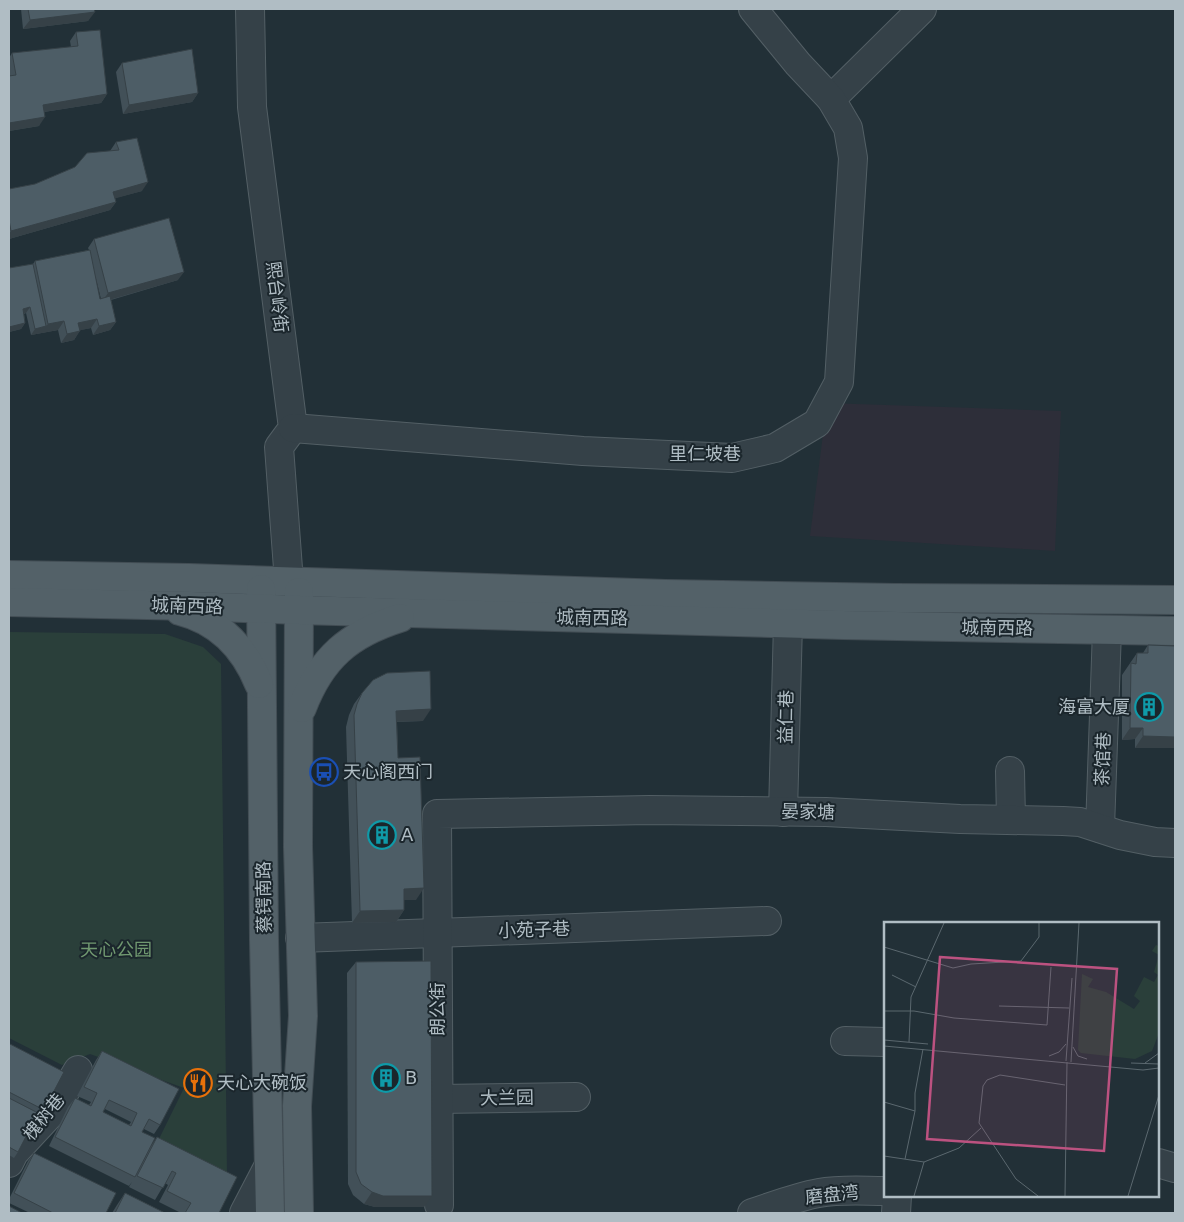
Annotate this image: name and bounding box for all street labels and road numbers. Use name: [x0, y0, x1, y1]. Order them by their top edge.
street label: 熙台岭街: [263, 260, 292, 334]
street label: 里仁坡巷: [669, 443, 741, 464]
street label: 城南西路: [151, 594, 223, 617]
street label: 城南西路: [556, 606, 628, 629]
street label: 城南西路: [961, 616, 1033, 639]
street label: 益仁巷: [775, 690, 796, 744]
street label: 茶馆巷: [1091, 732, 1114, 786]
street label: 晏家塘: [781, 801, 835, 822]
street label: 蔡锷南路: [252, 861, 275, 933]
street label: 小苑子巷: [498, 918, 570, 941]
street label: 朗公街: [427, 982, 448, 1036]
street label: 大兰园: [480, 1087, 534, 1108]
street label: 槐树巷: [18, 1089, 69, 1144]
street label: 磨盘湾: [804, 1181, 860, 1208]

